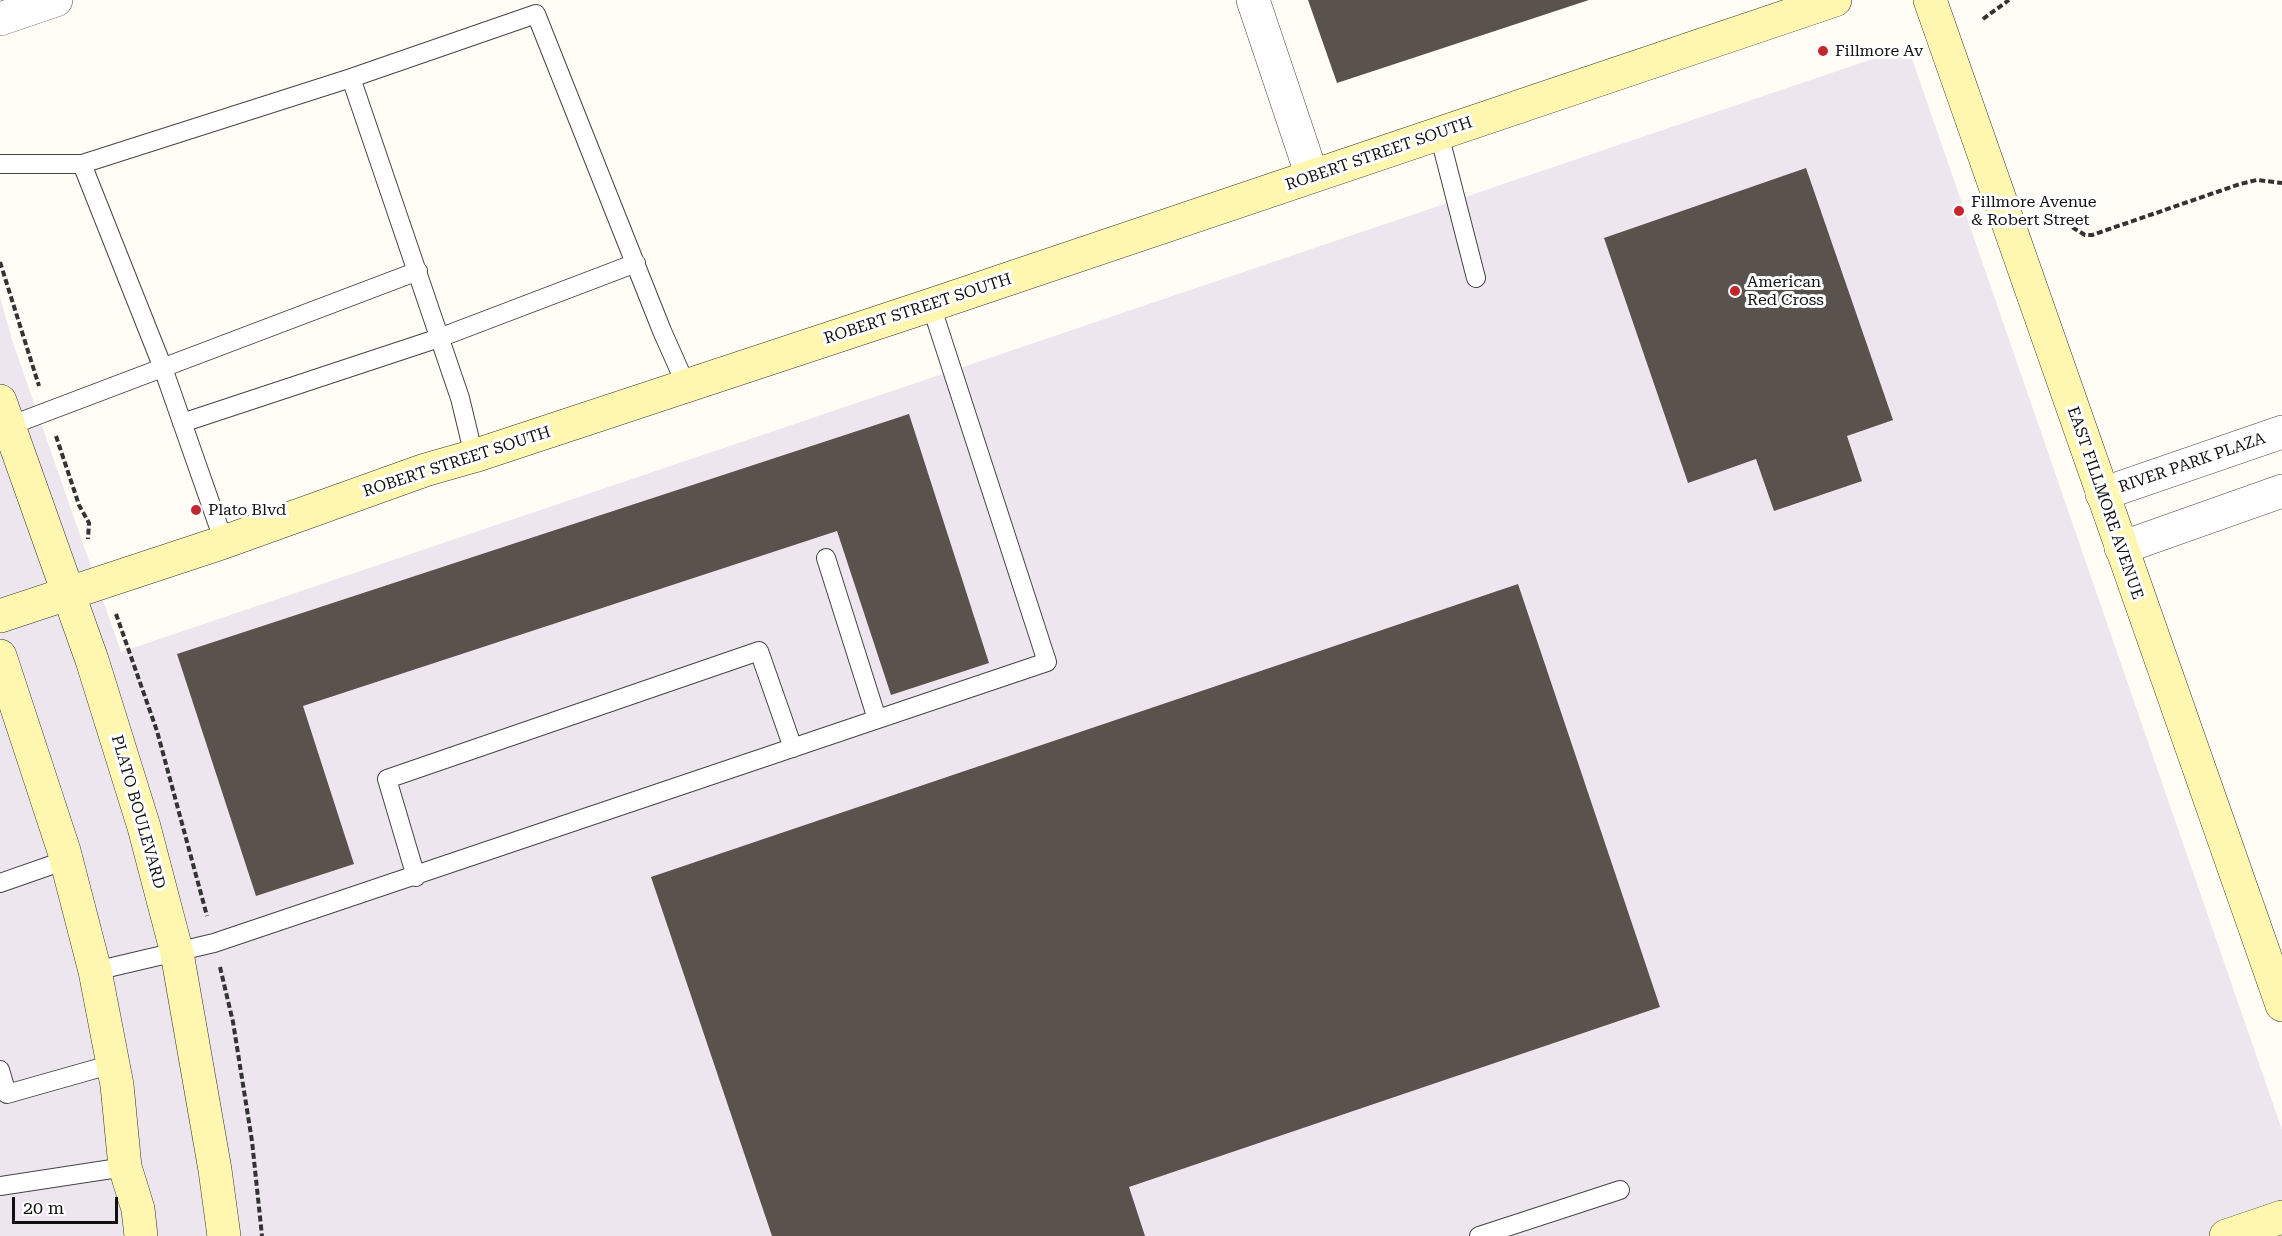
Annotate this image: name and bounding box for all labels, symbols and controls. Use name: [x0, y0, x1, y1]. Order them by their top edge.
place label: Fillmore Av: [1835, 41, 1923, 61]
marker: Fillmore Av: [1816, 44, 1830, 58]
street label: ROBERT STREET SOUTH: [1283, 113, 1475, 195]
place label: Fillmore Avenue & Robert Street: [1971, 192, 2097, 230]
marker: Fillmore Avenue & Robert Street: [1952, 204, 1966, 218]
street label: ROBERT STREET SOUTH: [822, 270, 1014, 348]
place label: American Red Cross: [1747, 272, 1824, 310]
marker: American Red Cross: [1728, 284, 1742, 298]
street label: EAST FILLMORE AVENUE: [2063, 404, 2147, 602]
street label: ROBERT STREET SOUTH: [361, 423, 553, 501]
street label: RIVER PARK PLAZA: [2116, 429, 2268, 497]
place label: Plato Blvd: [208, 500, 286, 520]
marker: Plato Blvd: [189, 503, 203, 517]
street label: PLATO BOULEVARD: [107, 733, 169, 891]
scale bar: [15, 1185, 122, 1223]
text: 20 m: [23, 1197, 64, 1218]

